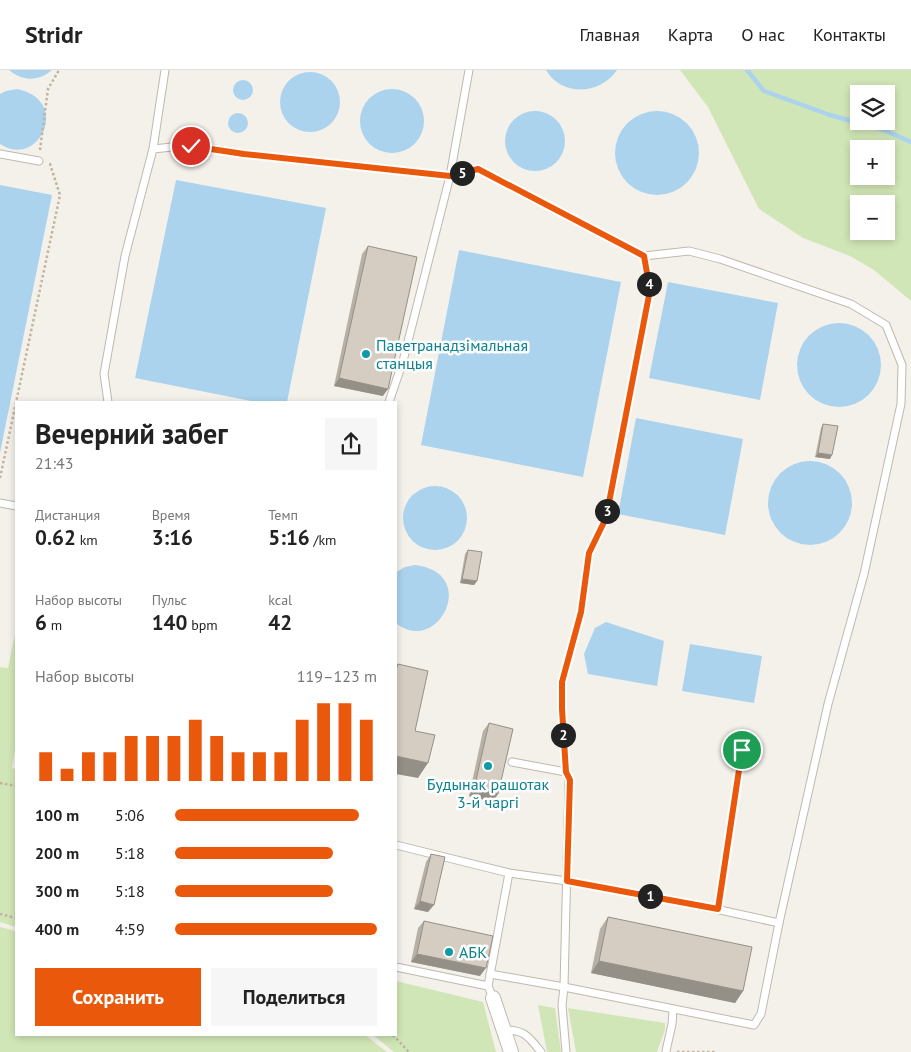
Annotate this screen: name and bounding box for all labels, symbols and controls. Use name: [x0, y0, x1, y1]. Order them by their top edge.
text: Stridr: [25, 19, 82, 50]
text: Главная: [579, 23, 640, 46]
text: Карта: [668, 23, 713, 46]
text: О нас: [741, 23, 785, 46]
text: Контакты: [813, 23, 886, 46]
map controls: [850, 85, 895, 240]
button: layers: [850, 85, 895, 130]
pin: [170, 125, 212, 167]
icon: check: [177, 132, 205, 160]
button: +: [850, 140, 895, 185]
pin: 5: [450, 160, 474, 186]
text: 5: [459, 164, 466, 182]
button: −: [850, 195, 895, 240]
pin: 4: [636, 272, 662, 296]
text: 4: [646, 275, 653, 293]
place label: Паветранадзімальная станцыя: [376, 335, 528, 373]
marker: Паветранадзімальная станцыя: [360, 348, 372, 360]
text: Вечерний забег: [35, 415, 228, 452]
button: share: [325, 418, 377, 470]
text: 21:43: [35, 453, 73, 473]
pin: 3: [594, 498, 620, 524]
text: 3: [604, 502, 611, 520]
text: Дистанция: [35, 506, 100, 524]
text: Время: [152, 506, 190, 524]
text: Темп: [268, 506, 298, 524]
text: 0.62: [35, 524, 76, 551]
text: 3:16: [152, 524, 193, 551]
text: 5:16: [268, 524, 310, 551]
text: km: [76, 531, 98, 549]
text: /km: [310, 531, 336, 549]
text: Набор высоты: [35, 591, 122, 609]
text: Пульс: [152, 591, 187, 609]
text: kcal: [268, 591, 292, 609]
text: 6: [35, 609, 47, 636]
text: 140: [152, 609, 187, 636]
text: 42: [268, 609, 292, 636]
text: m: [47, 616, 62, 634]
text: bpm: [187, 616, 218, 634]
text: Набор высоты: [35, 666, 134, 686]
text: 119–123 m: [297, 666, 377, 686]
pin: 2: [550, 722, 576, 748]
text: 2: [560, 726, 567, 744]
pin: [721, 729, 763, 771]
icon: arrive: [728, 736, 756, 764]
marker: Будынак рашотак 3-й чаргі: [482, 760, 494, 772]
place label: Будынак рашотак 3-й чаргі: [427, 774, 550, 812]
text: 100 m: [35, 805, 79, 825]
text: 5:06: [115, 805, 145, 825]
text: 200 m: [35, 843, 79, 863]
text: 5:18: [115, 843, 145, 863]
text: 300 m: [35, 881, 79, 901]
text: 5:18: [115, 881, 145, 901]
pin: 1: [638, 884, 662, 908]
text: 1: [647, 887, 654, 905]
text: 400 m: [35, 919, 79, 939]
text: 4:59: [115, 919, 145, 939]
place label: АБК: [459, 942, 487, 962]
marker: АБК: [443, 946, 455, 958]
button: Сохранить: [35, 968, 201, 1026]
button: Поделиться: [211, 968, 377, 1026]

